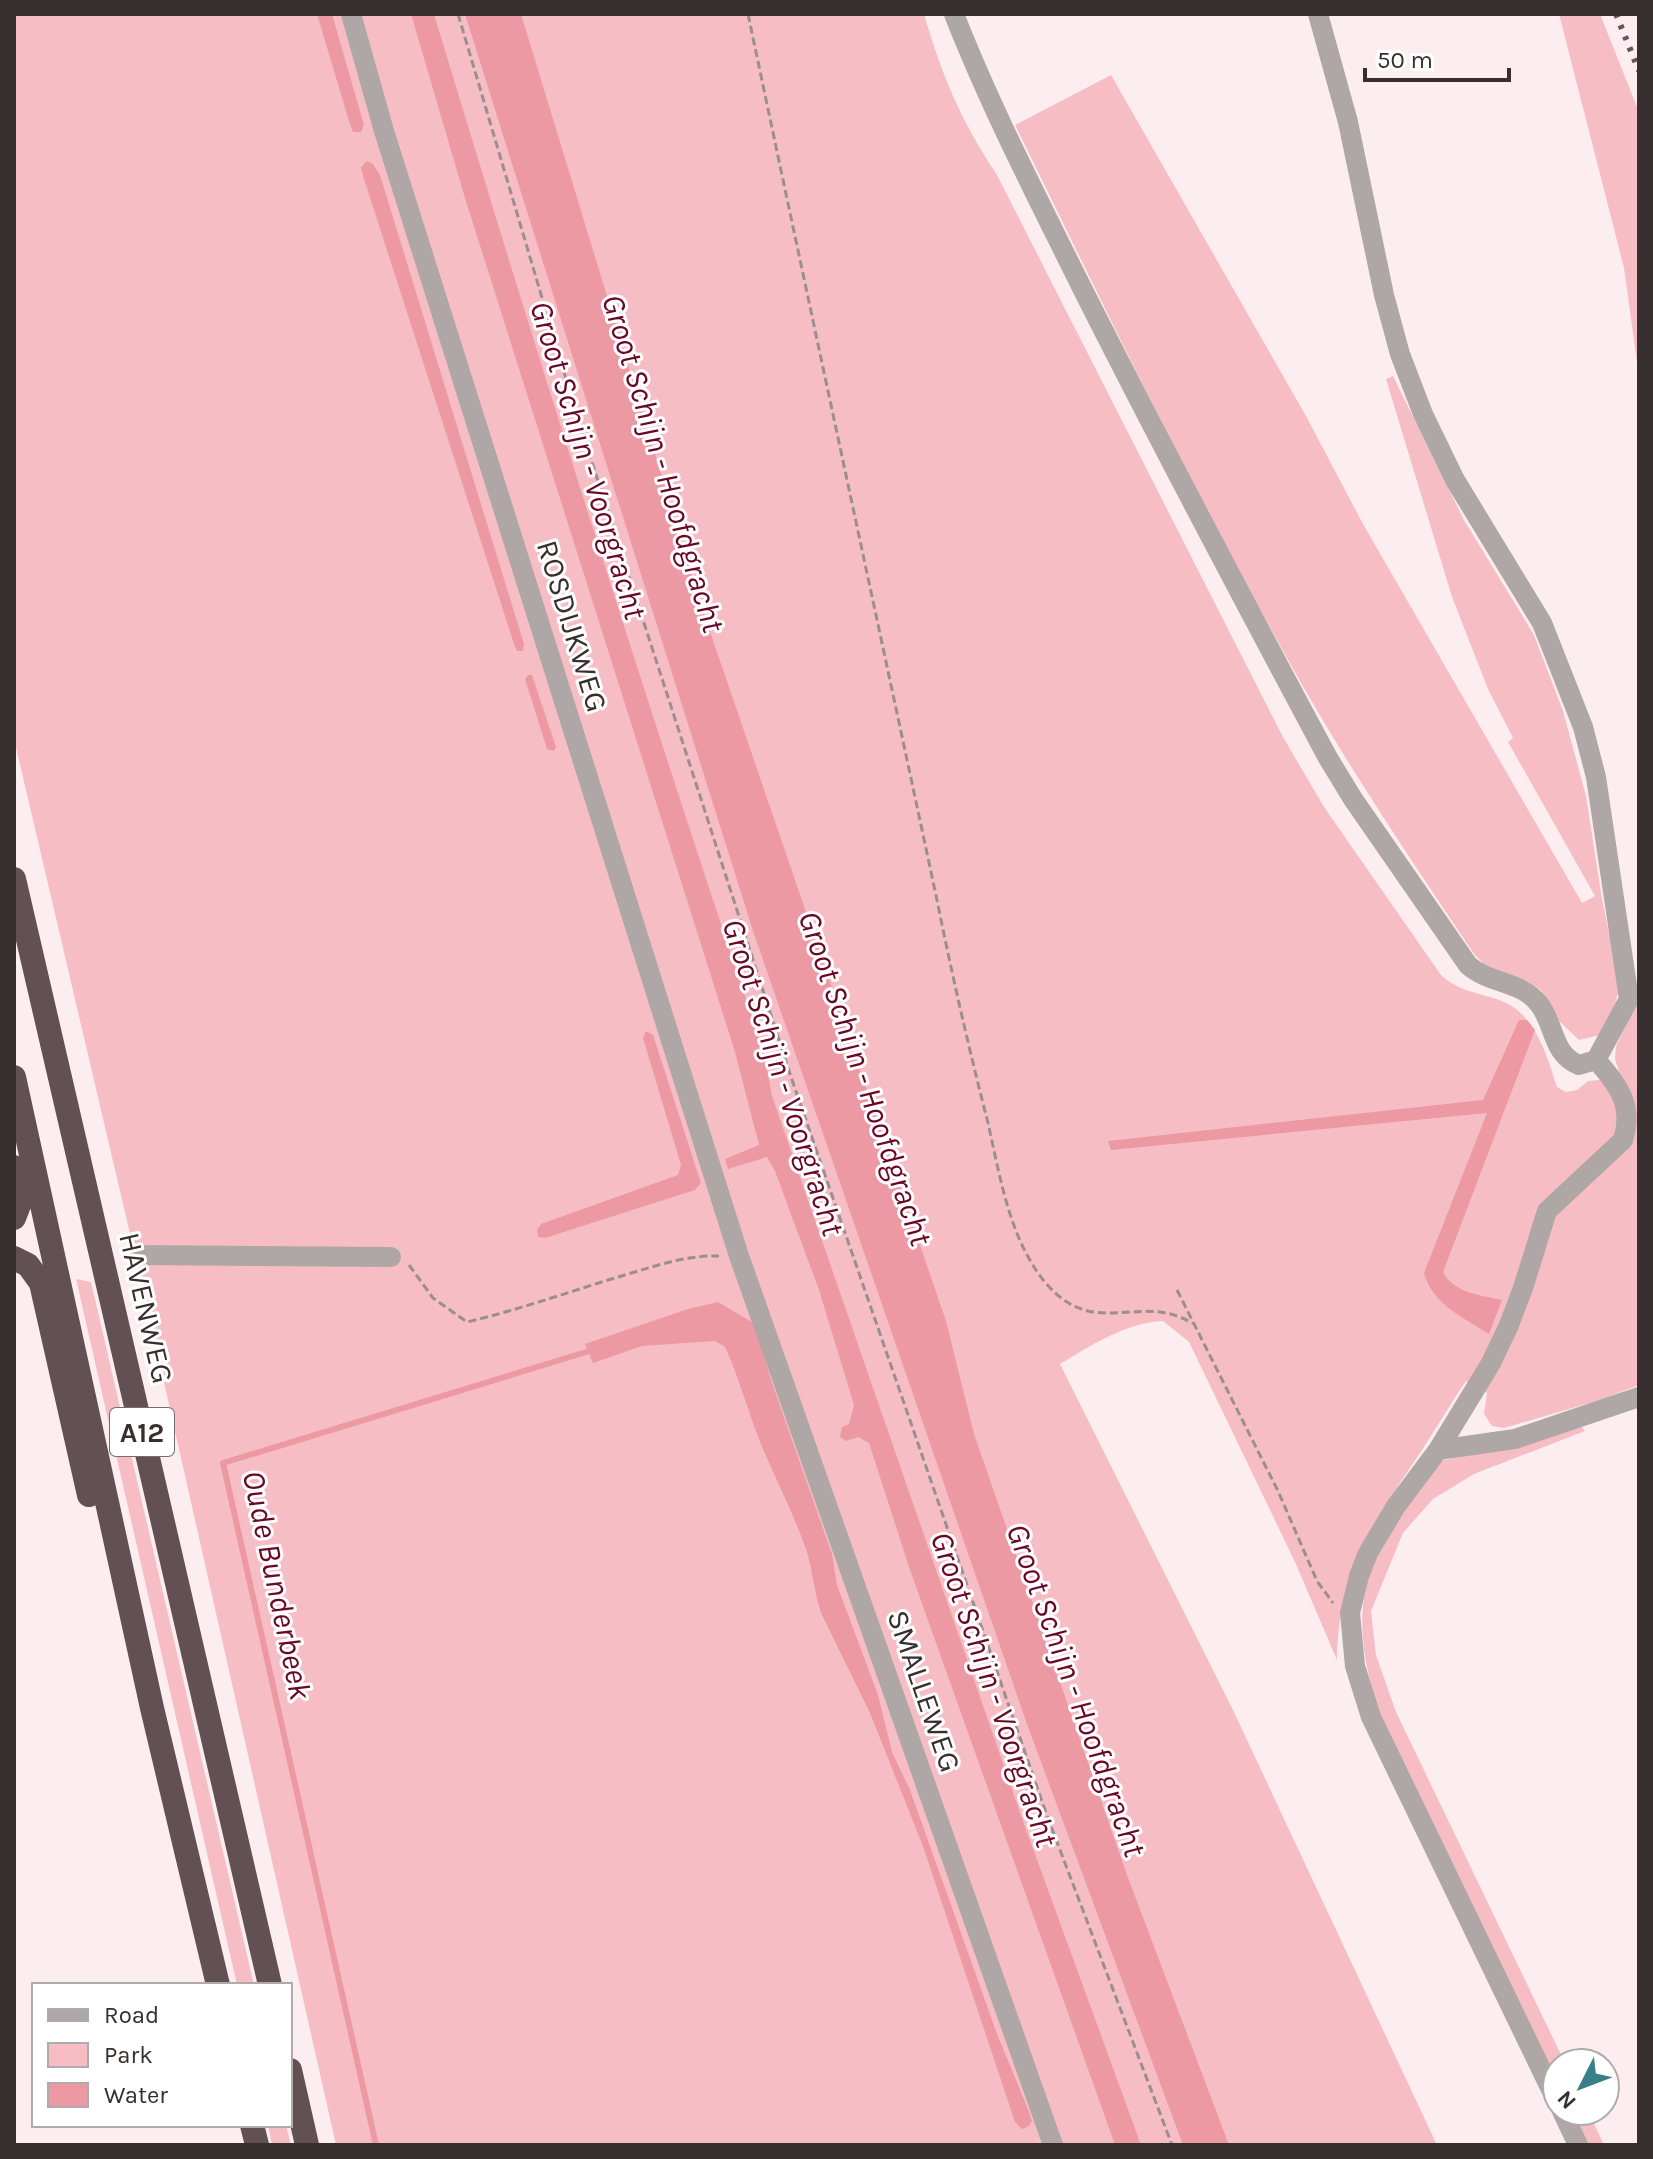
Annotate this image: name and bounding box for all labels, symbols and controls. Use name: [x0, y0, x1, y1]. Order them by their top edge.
scale bar: [1365, 32, 1509, 82]
text: 50 m: [1377, 46, 1433, 74]
water label: Groot Schijn - Hoofdgracht: [594, 290, 732, 637]
water label: Groot Schijn - Voorgracht: [522, 297, 654, 625]
street label: ROSDIJKWEG: [529, 536, 615, 716]
water label: Groot Schijn - Hoofdgracht: [790, 906, 940, 1251]
water label: Groot Schijn - Voorgracht: [714, 914, 852, 1241]
street label: HAVENWEG: [111, 1229, 181, 1387]
road number: A12: [110, 1408, 174, 1456]
water label: Oude Bunderbeek: [235, 1467, 319, 1704]
water label: Groot Schijn - Hoofdgracht: [999, 1519, 1154, 1862]
water label: Groot Schijn - Voorgracht: [923, 1527, 1066, 1852]
street label: SMALLEWEG: [880, 1605, 968, 1777]
legend: [32, 1983, 292, 2127]
text: Road: [104, 2001, 159, 2029]
text: Park: [104, 2041, 153, 2069]
north arrow: [1541, 2047, 1621, 2127]
text: Water: [104, 2081, 168, 2109]
text: N: [1552, 2085, 1582, 2114]

